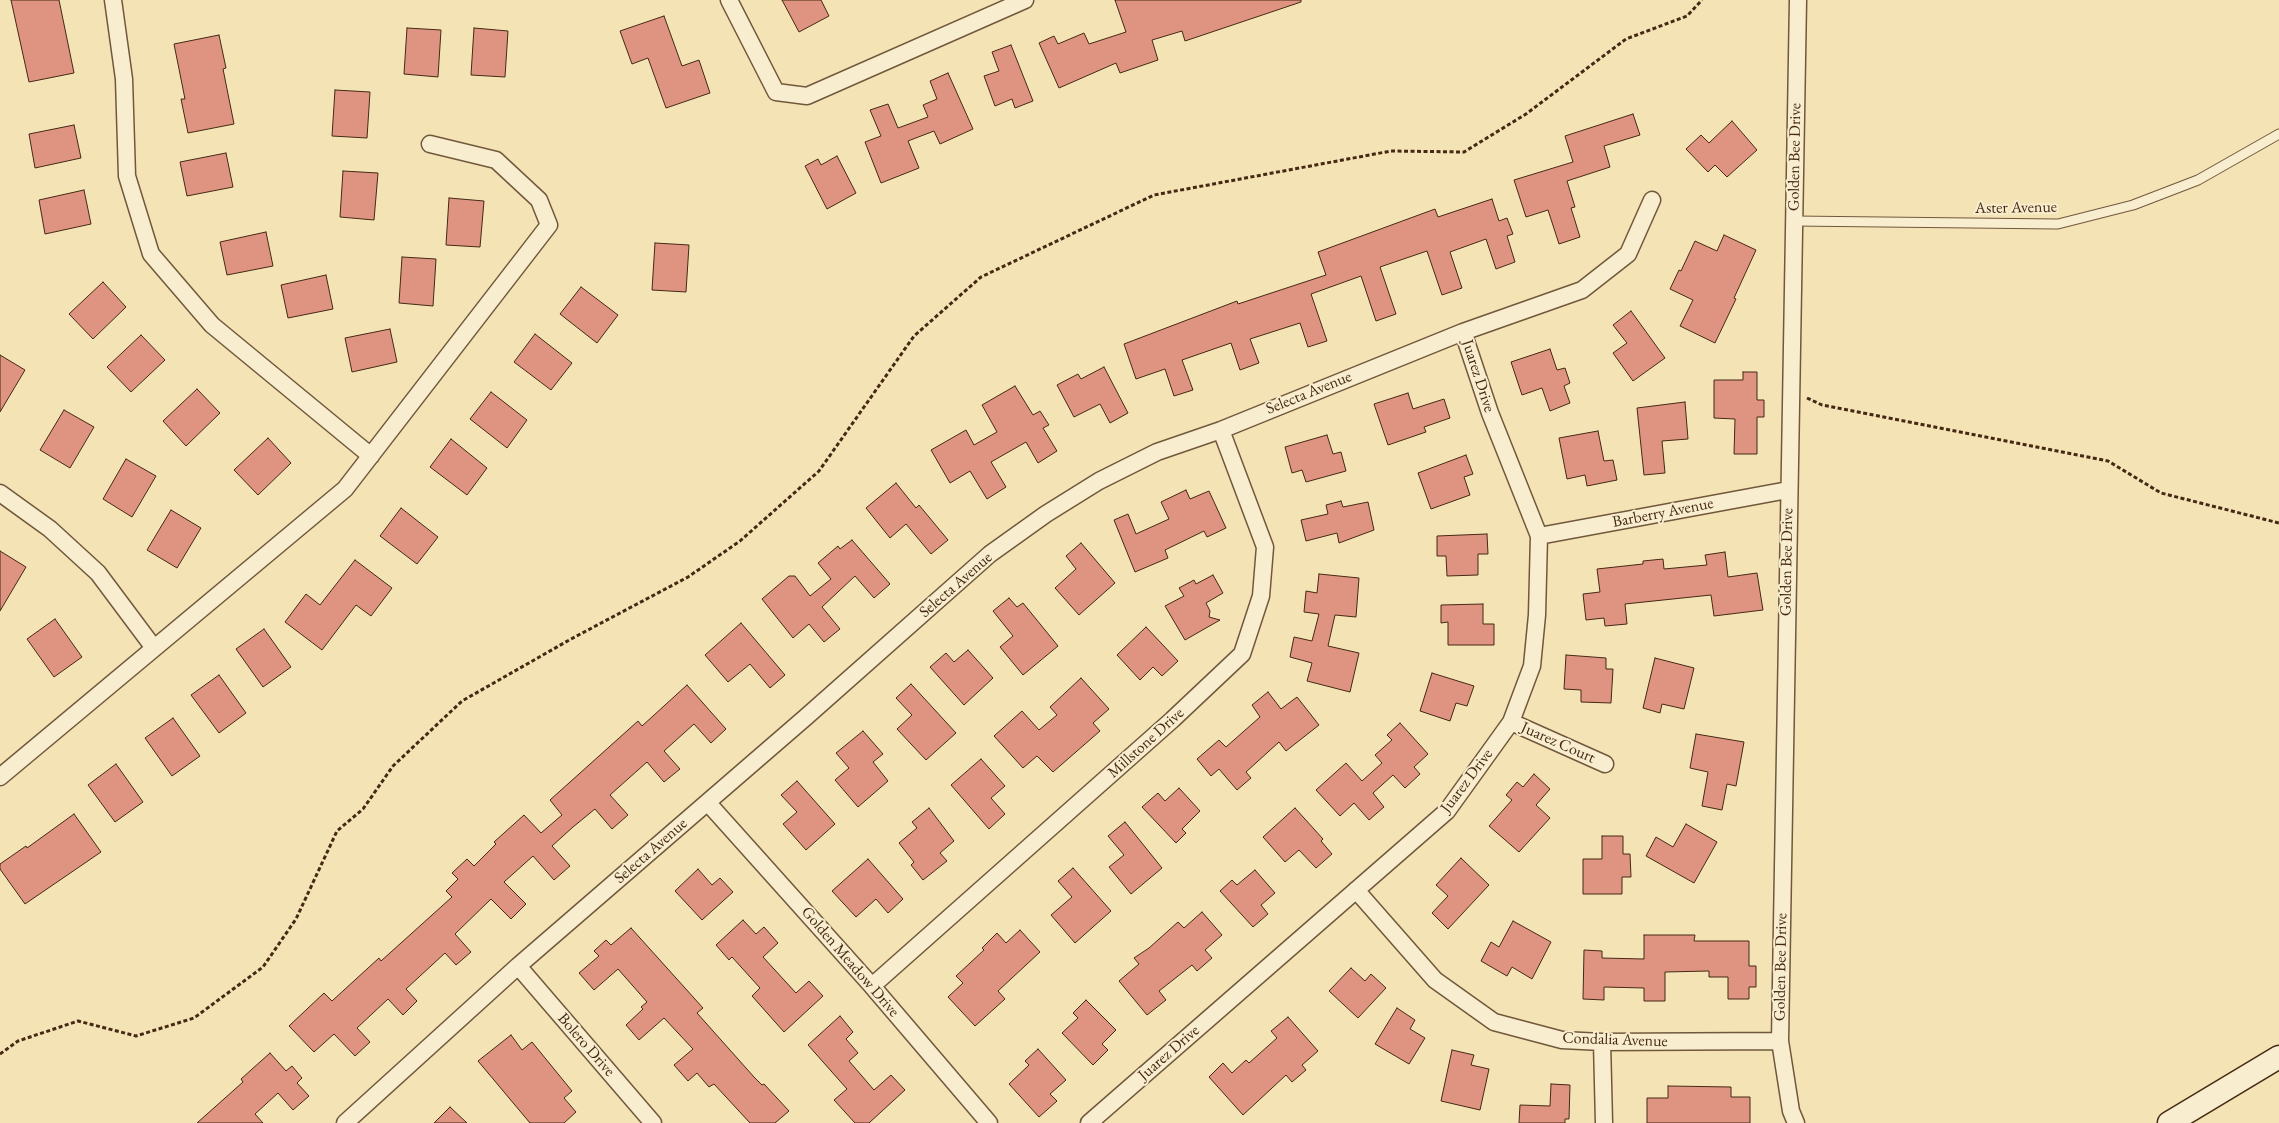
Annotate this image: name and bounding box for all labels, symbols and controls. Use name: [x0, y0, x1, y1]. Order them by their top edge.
street label: Golden Bee Drive: [1784, 103, 1806, 211]
street label: Aster Avenue: [1975, 198, 2057, 218]
street label: Juarez Drive: [1457, 337, 1499, 415]
street label: Selecta Avenue: [1263, 367, 1355, 419]
street label: Barberry Avenue: [1611, 494, 1715, 532]
street label: Golden Bee Drive: [1776, 508, 1798, 616]
street label: Selecta Avenue: [915, 548, 997, 622]
street label: Millstone Drive: [1104, 704, 1188, 782]
street label: Juarez Court: [1518, 718, 1598, 768]
street label: Juarez Drive: [1437, 745, 1497, 817]
street label: Selecta Avenue: [610, 814, 692, 888]
street label: Golden Meadow Drive: [797, 903, 903, 1021]
street label: Golden Bee Drive: [1770, 913, 1792, 1021]
street label: Bolero Drive: [553, 1009, 619, 1081]
street label: Juarez Drive: [1134, 1021, 1204, 1085]
street label: Condalia Avenue: [1562, 1029, 1668, 1051]

